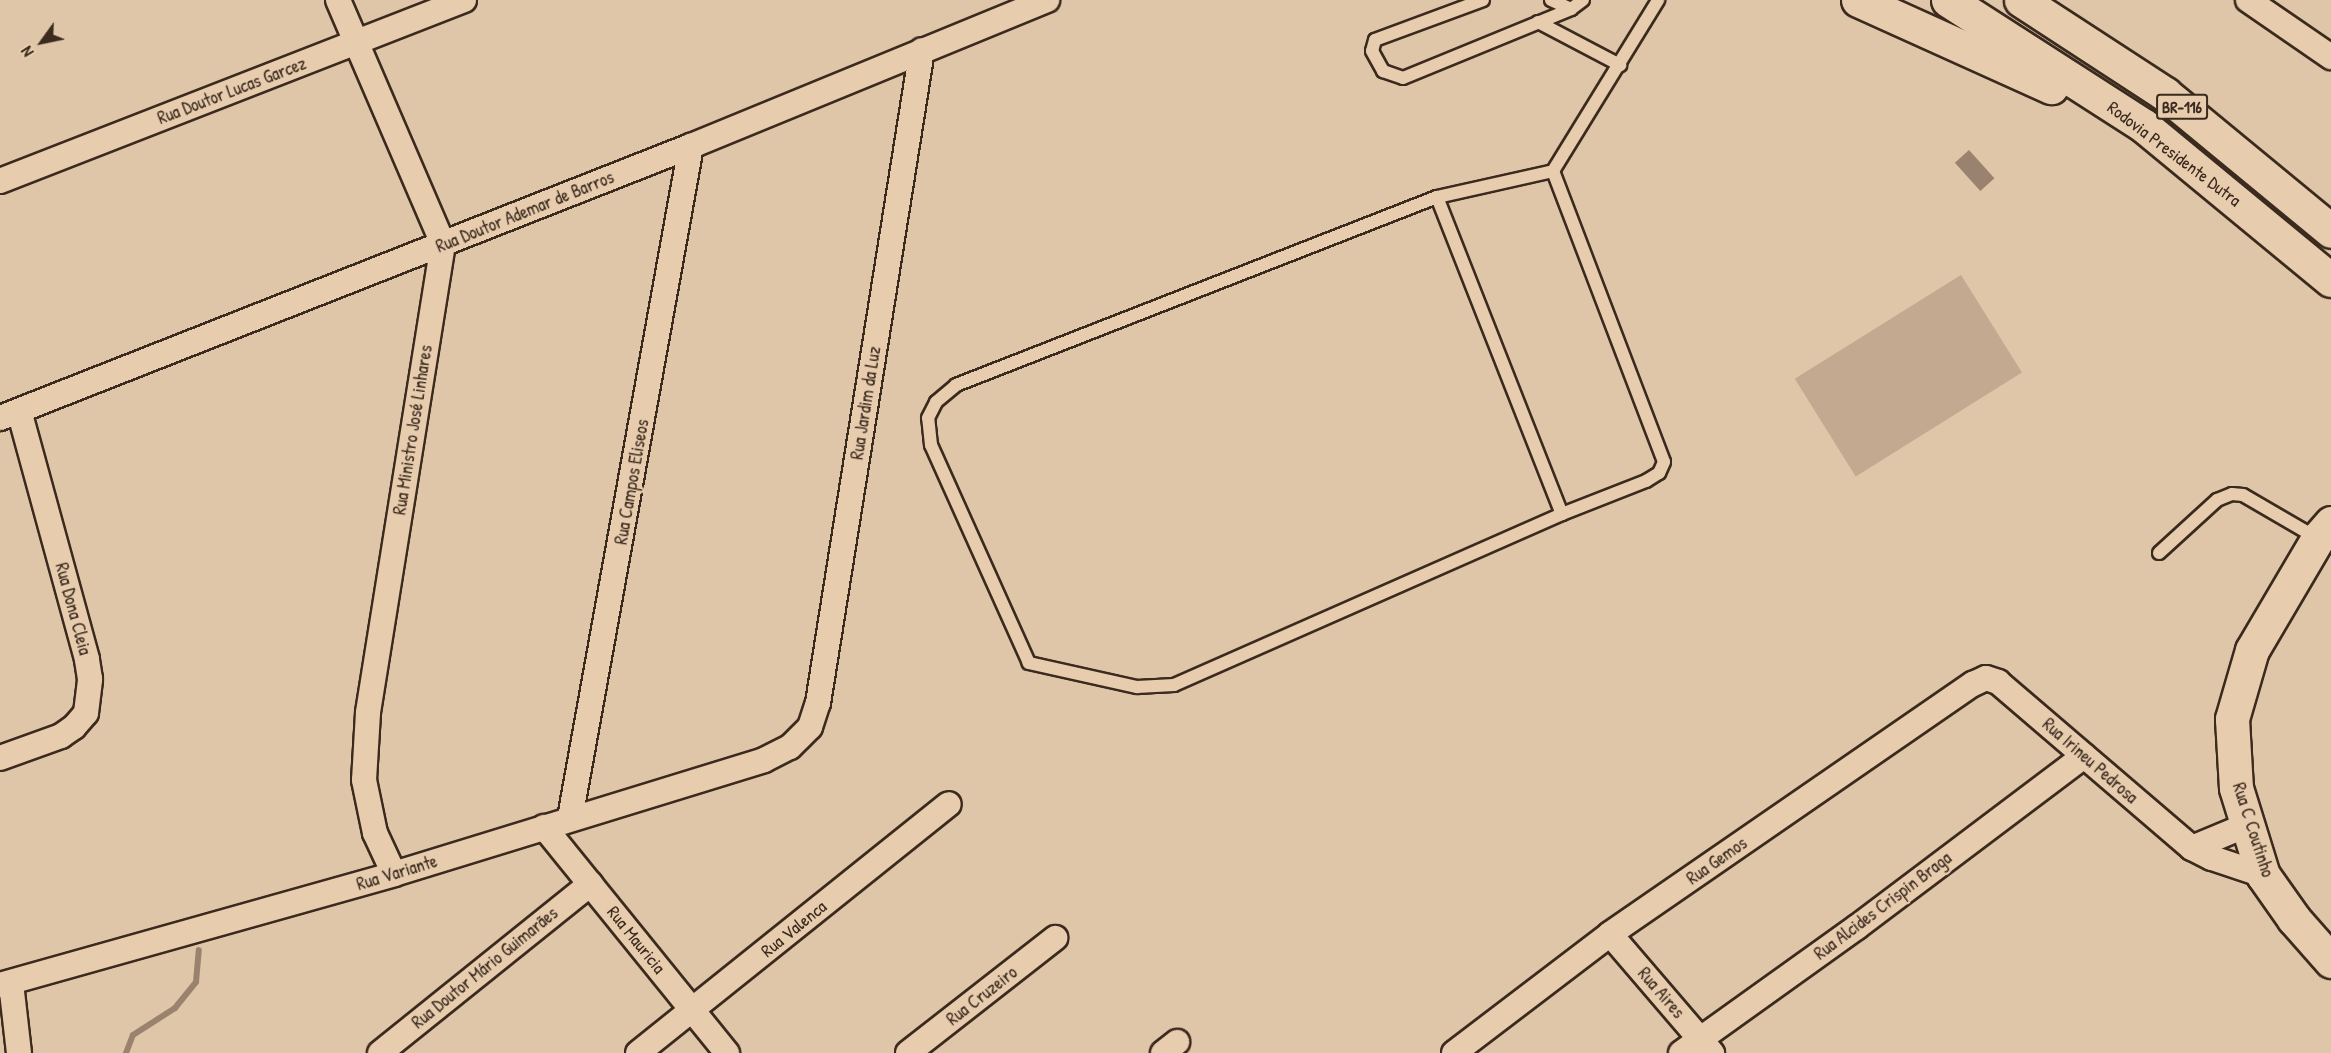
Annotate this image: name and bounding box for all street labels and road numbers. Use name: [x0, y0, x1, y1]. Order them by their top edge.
street label: Rua Doutor Lucas Garcez: [155, 53, 309, 129]
road number: BR-116: [2155, 94, 2209, 120]
street label: Rodovia Presidente Dutra: [2103, 97, 2245, 211]
street label: Rua Doutor Ademar de Barros: [433, 166, 617, 258]
street label: Rua Ministro José Linhares: [389, 344, 437, 516]
street label: Rua Jardim da Luz: [846, 345, 886, 461]
street label: Rua Campos Eliseos: [610, 418, 654, 546]
street label: Rua Dona Cleia: [50, 561, 96, 657]
street label: Rua Irineu Pedrosa: [2038, 714, 2142, 808]
street label: Rua C Coutinho: [2228, 780, 2278, 880]
street label: Rua Gemos: [1683, 832, 1751, 890]
street label: Rua Alcides Crispin Braga: [1810, 847, 1956, 965]
street label: Rua Variante: [354, 851, 440, 895]
street label: Rua Valenca: [757, 896, 831, 962]
street label: Rua Mauricia: [602, 902, 670, 978]
street label: Rua Doutor Mário Guimarães: [408, 903, 562, 1033]
street label: Rua Cruzeiro: [942, 962, 1022, 1030]
street label: Rua Aires: [1633, 963, 1689, 1023]

